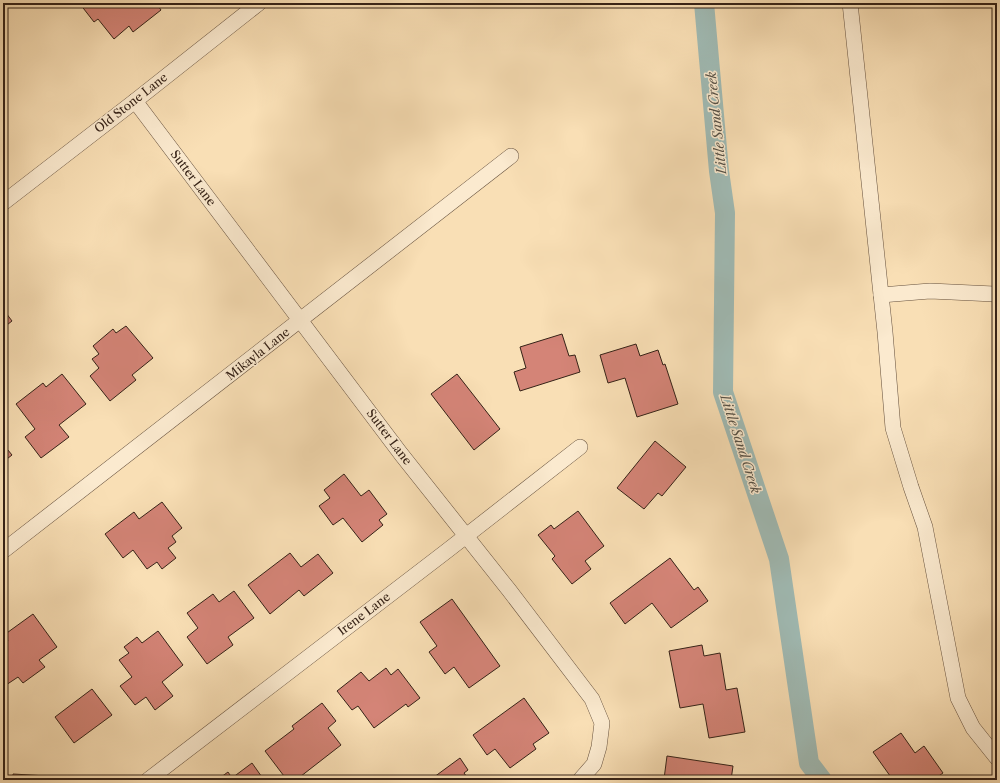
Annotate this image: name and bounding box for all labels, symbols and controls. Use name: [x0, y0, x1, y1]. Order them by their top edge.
street label: Old Stone Lane: [91, 69, 170, 136]
water label: Little Sand Creek: [703, 71, 729, 176]
street label: Sutter Lane: [167, 147, 219, 209]
street label: Mikayla Lane: [223, 324, 293, 383]
water label: Little Sand Creek: [717, 392, 765, 496]
street label: Sutter Lane: [363, 406, 415, 468]
street label: Irene Lane: [334, 589, 393, 638]

